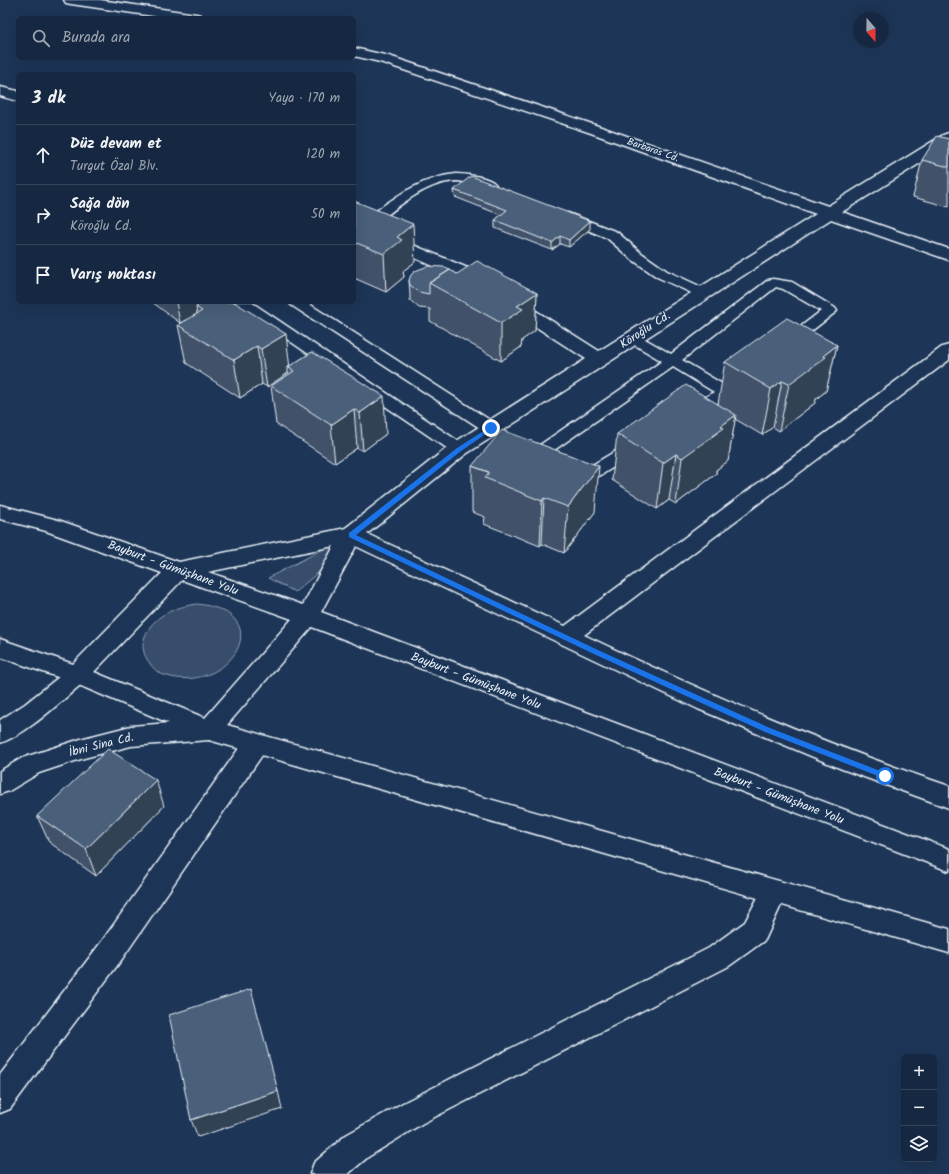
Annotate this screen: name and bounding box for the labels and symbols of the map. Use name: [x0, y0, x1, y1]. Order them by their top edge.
north arrow: [853, 12, 889, 48]
street label: Barbaros Cd.: [625, 134, 681, 166]
street label: Köroğlu Cd.: [616, 306, 674, 354]
route end: [482, 419, 500, 437]
street label: Bayburt - Gümüşhane Yolu: [105, 535, 241, 601]
street label: Bayburt - Gümüşhane Yolu: [408, 647, 544, 715]
street label: İbni Sina Cd.: [67, 728, 136, 762]
street label: Bayburt - Gümüşhane Yolu: [711, 762, 847, 830]
route start: [876, 767, 894, 785]

